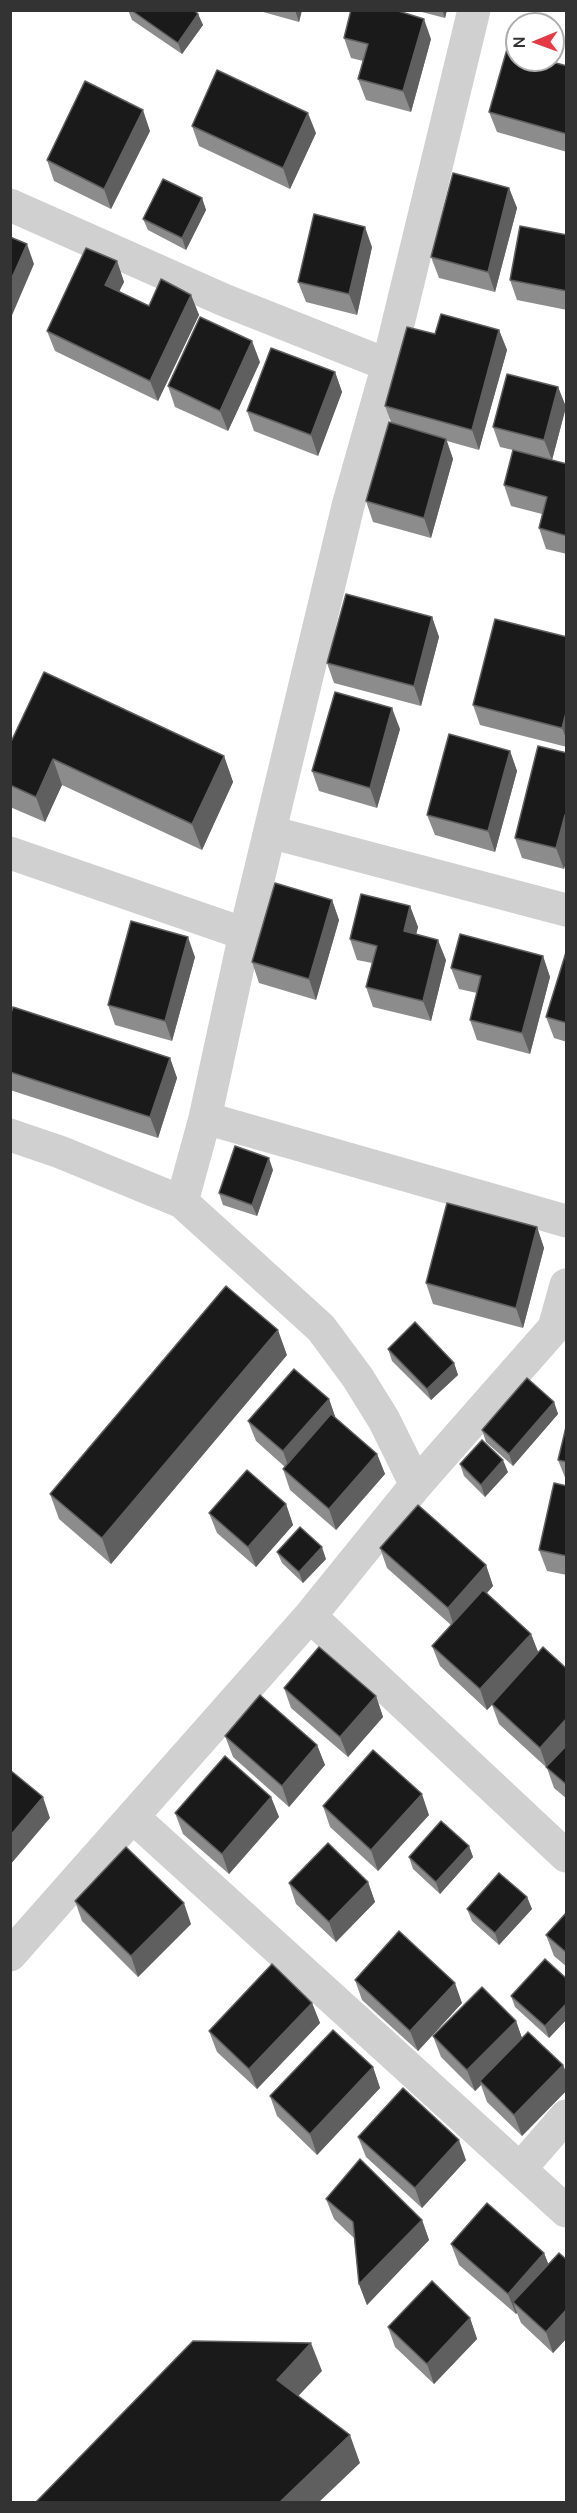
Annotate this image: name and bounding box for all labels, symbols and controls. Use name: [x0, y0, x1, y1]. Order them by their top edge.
north arrow: [505, 12, 565, 72]
text: N: [508, 36, 530, 48]

